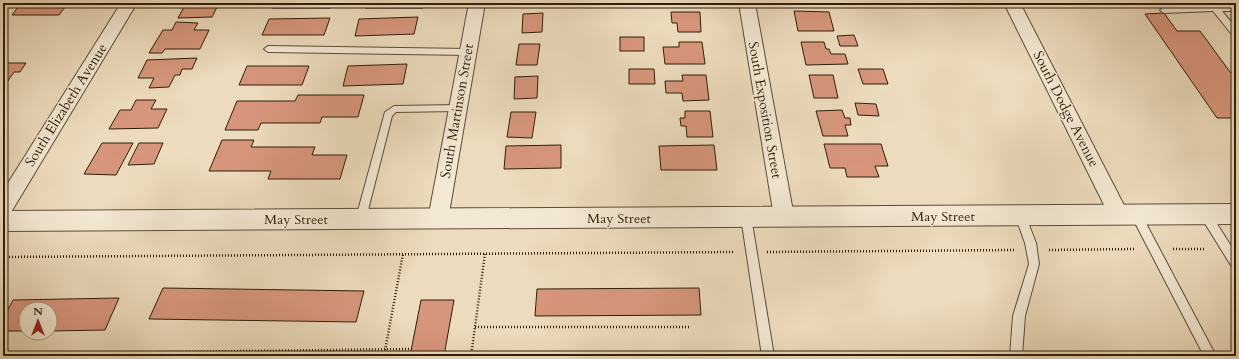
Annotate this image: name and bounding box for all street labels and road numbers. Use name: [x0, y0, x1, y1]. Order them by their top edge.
street label: South Elizabeth Avenue: [20, 40, 112, 170]
street label: South Exposition Street: [744, 40, 786, 181]
street label: South Martinson Street: [436, 42, 478, 180]
street label: South Dodge Avenue: [1029, 48, 1103, 170]
street label: May Street: [911, 207, 976, 226]
street label: May Street: [587, 209, 652, 228]
street label: May Street: [264, 210, 329, 229]

